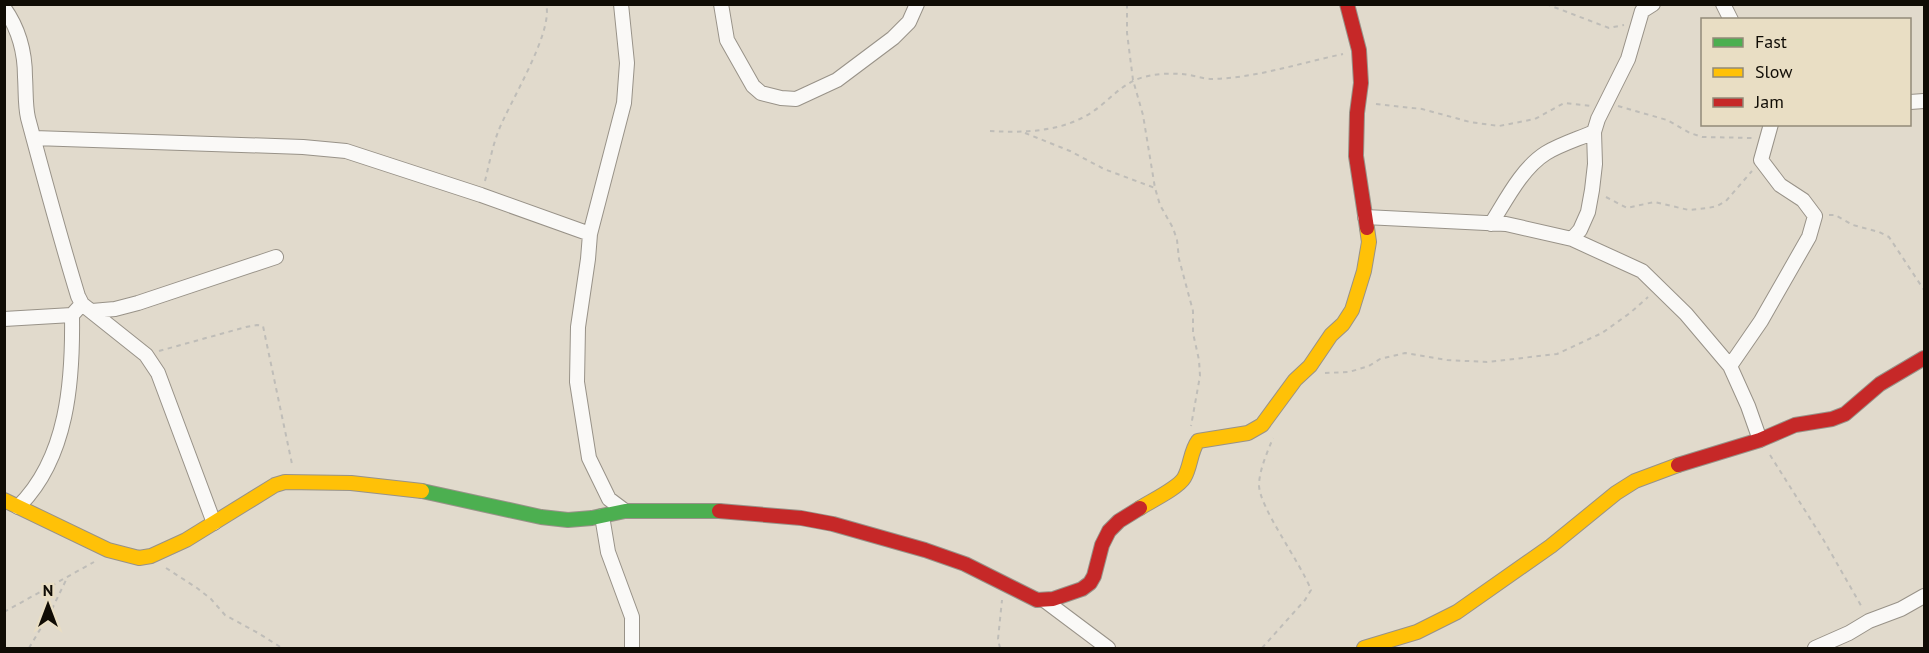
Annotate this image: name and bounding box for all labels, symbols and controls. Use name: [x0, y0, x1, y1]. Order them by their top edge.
legend: [1701, 18, 1911, 126]
text: Fast: [1755, 30, 1787, 53]
text: Slow: [1755, 60, 1793, 83]
text: Jam: [1754, 90, 1784, 113]
north arrow: [18, 575, 78, 635]
text: N: [43, 580, 53, 600]

